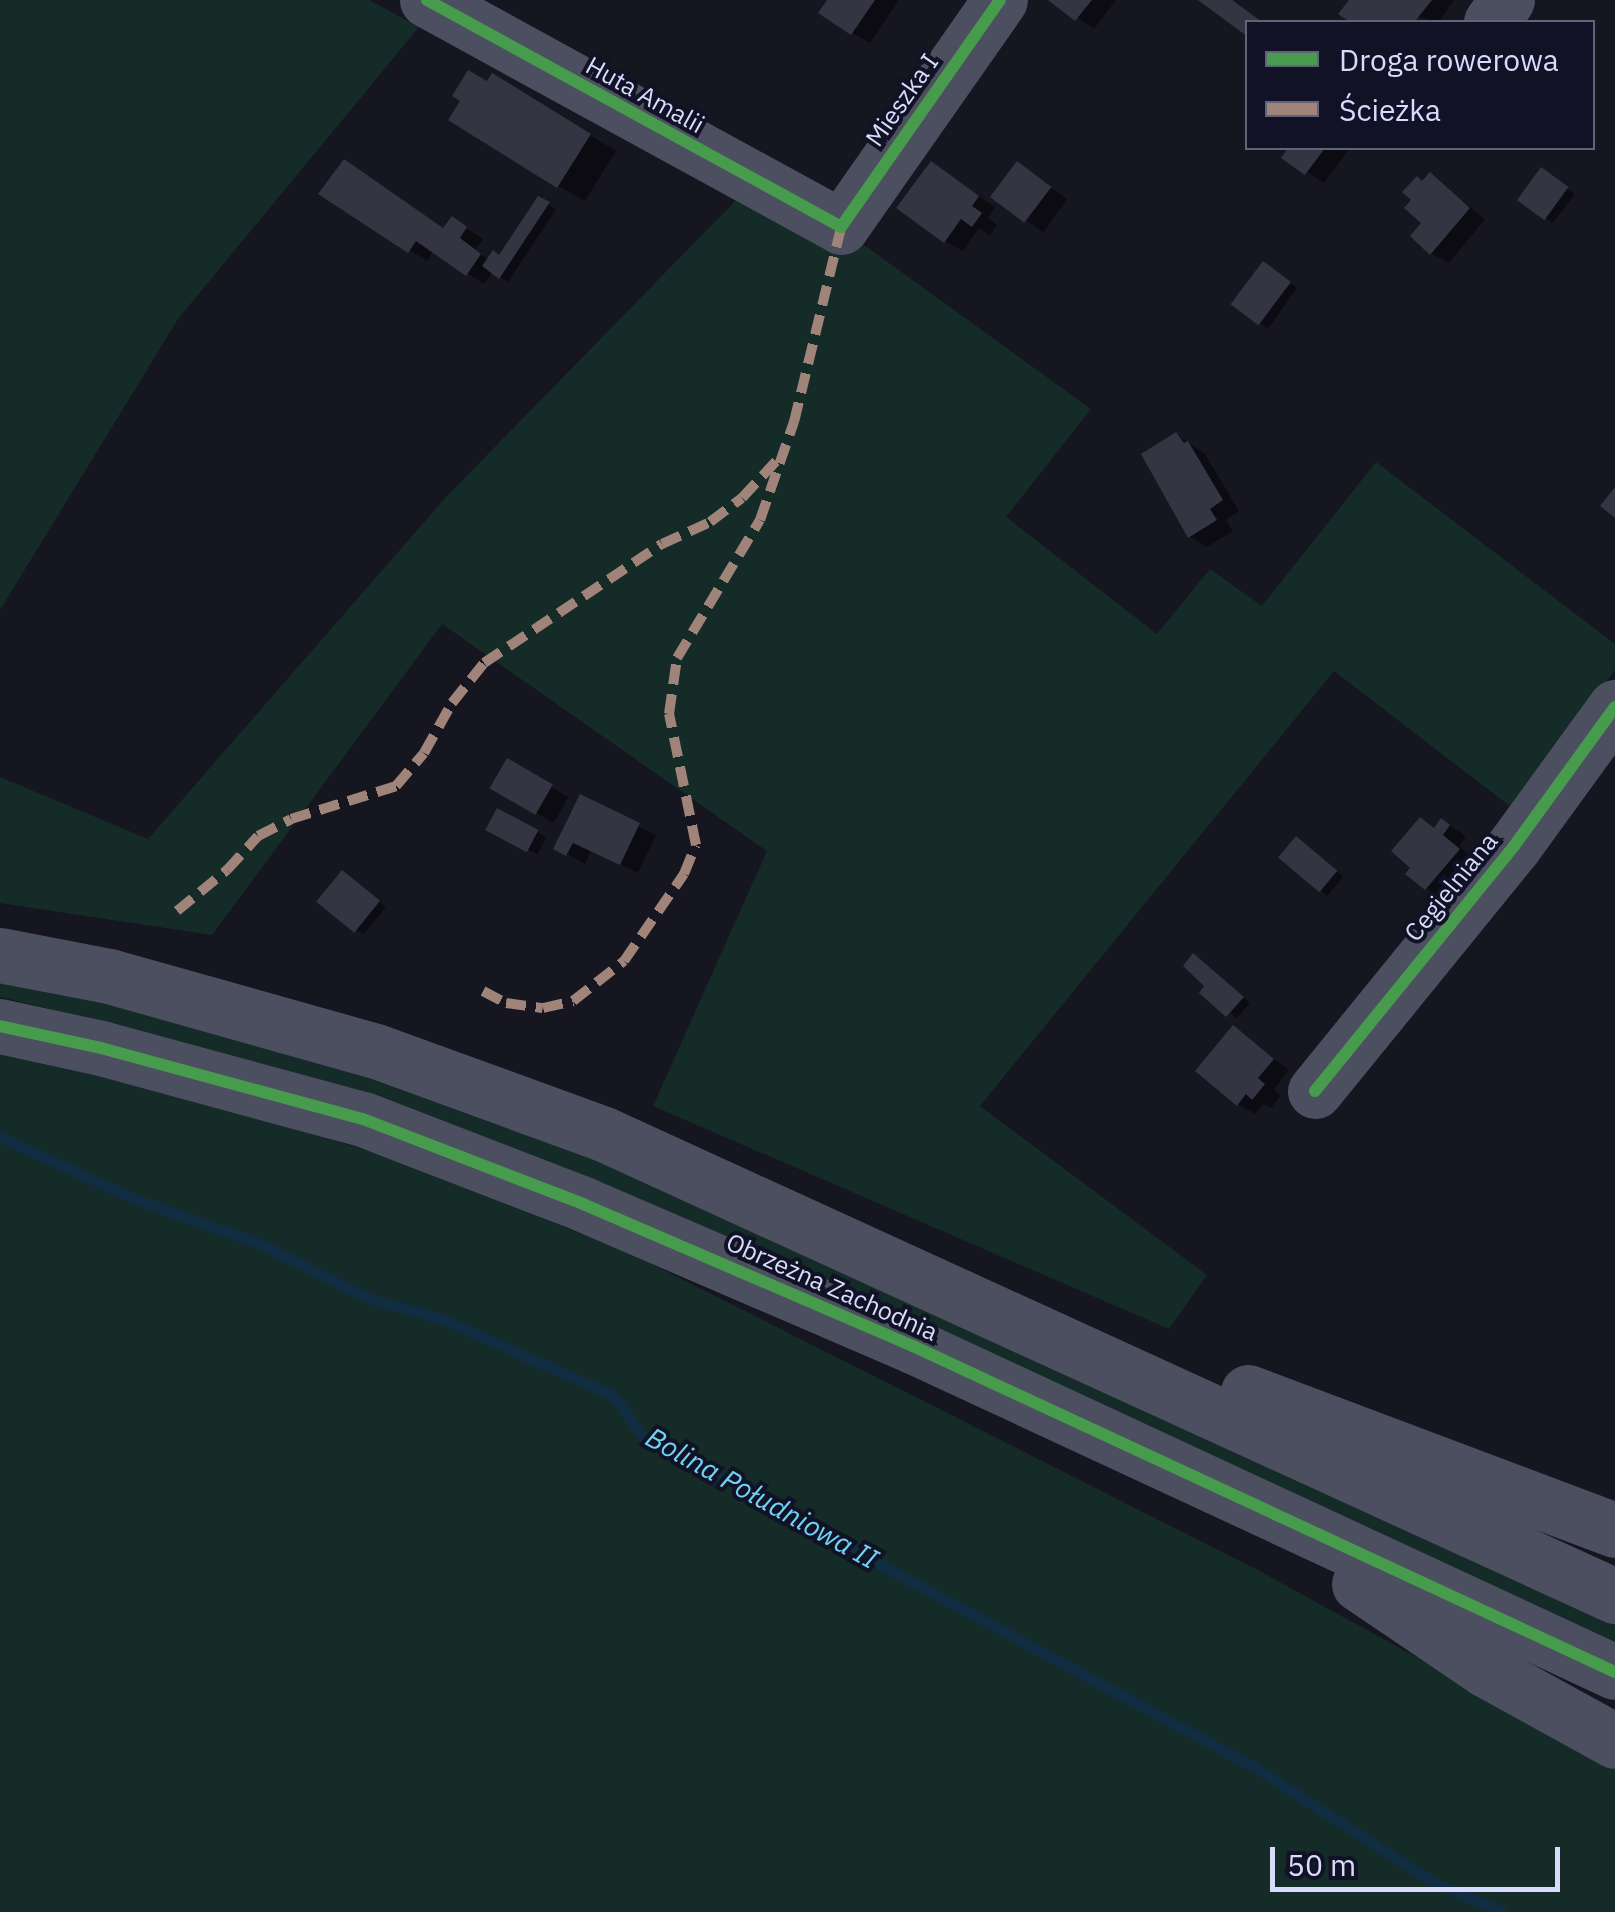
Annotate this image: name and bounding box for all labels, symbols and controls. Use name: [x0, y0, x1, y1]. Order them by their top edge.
legend: [1245, 20, 1595, 150]
text: Droga rowerowa: [1339, 40, 1559, 79]
street label: Mieszka I: [859, 48, 945, 152]
street label: Huta Amalii: [581, 50, 709, 140]
text: Ścieżka: [1339, 90, 1441, 129]
street label: Cegielniana: [1398, 827, 1504, 947]
street label: Obrzeżna Zachodnia: [722, 1227, 942, 1347]
water label: Bolina Południowa II: [640, 1420, 884, 1576]
scale bar: [1275, 1827, 1565, 1889]
text: 50 m: [1287, 1845, 1356, 1884]

